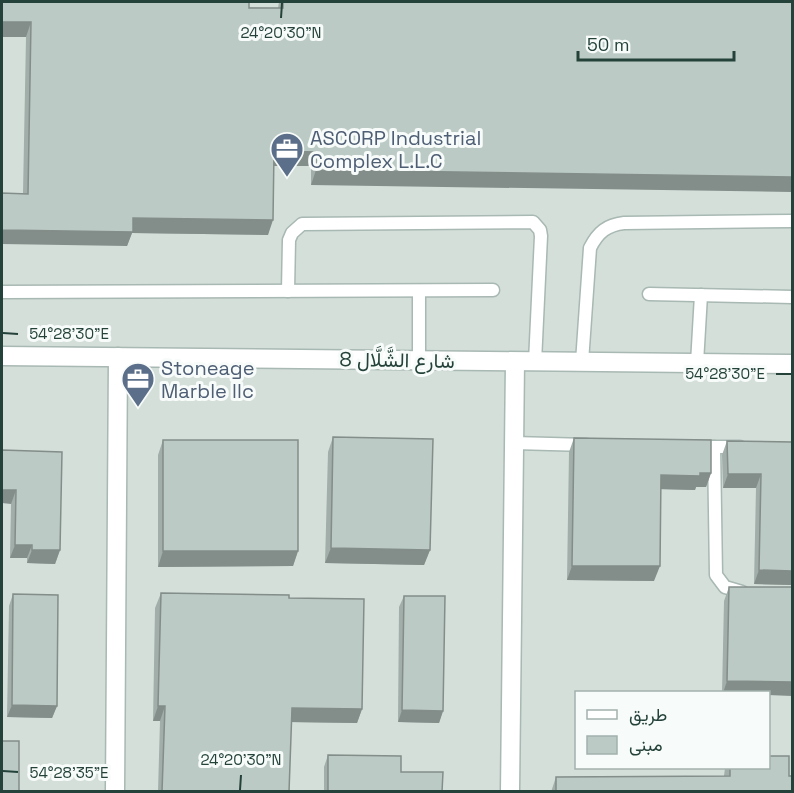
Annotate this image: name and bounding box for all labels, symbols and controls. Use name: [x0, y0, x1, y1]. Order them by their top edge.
text: 24°20'30"N: [240, 23, 322, 42]
scale bar: [578, 24, 734, 62]
text: 50 m: [587, 33, 629, 56]
place label: ASCORP Industrial Complex L.L.C: [310, 125, 481, 174]
office icon: ASCORP Industrial Complex L.L.C: [269, 131, 305, 178]
text: 54°28'30"E: [29, 324, 109, 343]
street label: شارع الشَّلَّال 8: [339, 345, 455, 375]
place label: Stoneage Marble llc: [161, 355, 254, 404]
office icon: Stoneage Marble llc: [120, 361, 156, 408]
text: 54°28'30"E: [685, 364, 765, 383]
legend: [575, 691, 770, 769]
text: طريق: [629, 703, 667, 726]
text: مبنى: [629, 733, 663, 756]
text: 24°20'30"N: [200, 750, 282, 769]
text: 54°28'35"E: [29, 763, 109, 782]

